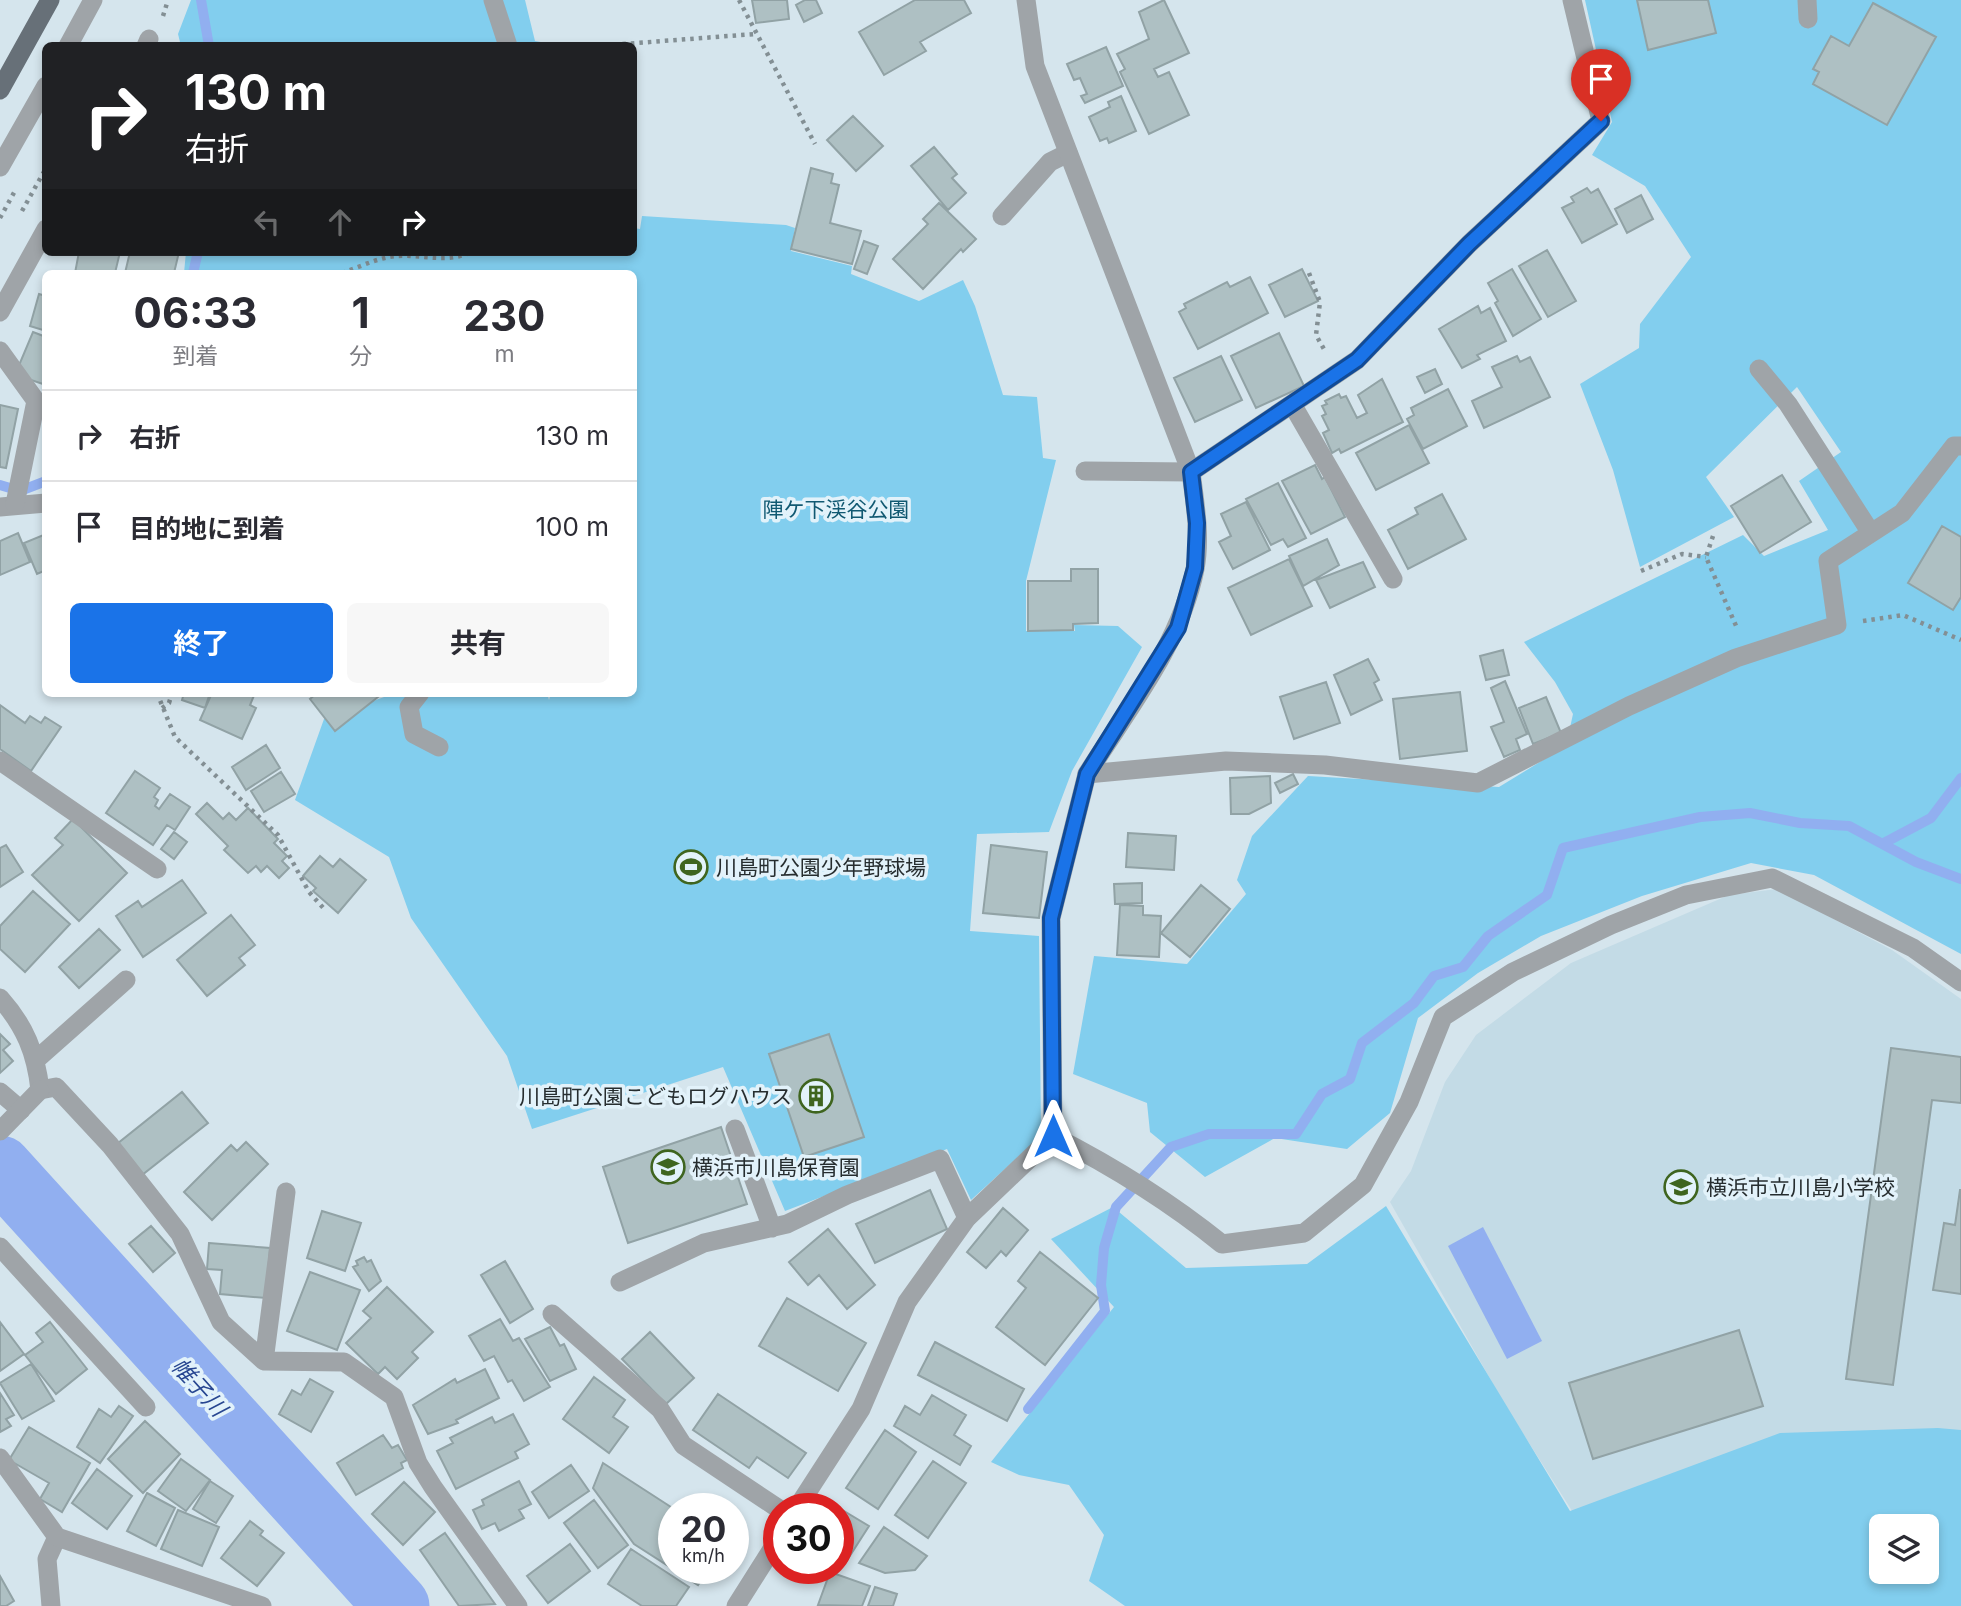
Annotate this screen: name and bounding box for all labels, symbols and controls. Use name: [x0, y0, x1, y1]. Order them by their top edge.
pin: [1571, 49, 1631, 121]
icon: arrive: [1582, 60, 1620, 98]
text: 130 m: [185, 63, 327, 122]
icon: right: [70, 70, 161, 161]
text: 右折: [185, 129, 249, 168]
icon: left: [248, 203, 286, 241]
icon: ahead: [321, 203, 359, 241]
icon: right: [394, 203, 432, 241]
text: 06:33: [134, 287, 257, 338]
text: 1: [351, 287, 370, 338]
text: 230: [464, 290, 545, 341]
text: m: [494, 340, 515, 368]
text: 到着: [172, 342, 218, 370]
text: 分: [349, 342, 372, 370]
icon: right: [70, 417, 108, 455]
text: 130 m: [536, 420, 609, 451]
text: 右折: [129, 422, 181, 453]
park label: 陣ケ下渓谷公園: [763, 497, 910, 522]
icon: arrive: [70, 508, 108, 546]
text: 100 m: [536, 511, 609, 542]
text: 目的地に到着: [129, 513, 285, 544]
button: 終了: [70, 603, 333, 683]
button: 共有: [347, 603, 609, 683]
sports icon: 川島町公園少年野球場: [672, 848, 710, 886]
place label: 川島町公園少年野球場: [716, 855, 926, 880]
building icon: 川島町公園こどもログハウス: [797, 1077, 835, 1115]
place label: 川島町公園こどもログハウス: [519, 1084, 792, 1109]
position arrow: [1016, 1099, 1090, 1173]
school or university icon: 横浜市川島保育園: [649, 1148, 687, 1186]
place label: 横浜市川島保育園: [692, 1155, 860, 1180]
school or university icon: 横浜市立川島小学校: [1662, 1168, 1700, 1206]
place label: 横浜市立川島小学校: [1706, 1175, 1895, 1200]
water label: 帷子川: [166, 1352, 234, 1424]
speed limit sign: 30: [763, 1493, 854, 1584]
text: 20: [681, 1508, 726, 1550]
map controls: [1869, 1514, 1939, 1584]
button: layers: [1869, 1514, 1939, 1584]
text: km/h: [682, 1545, 725, 1566]

